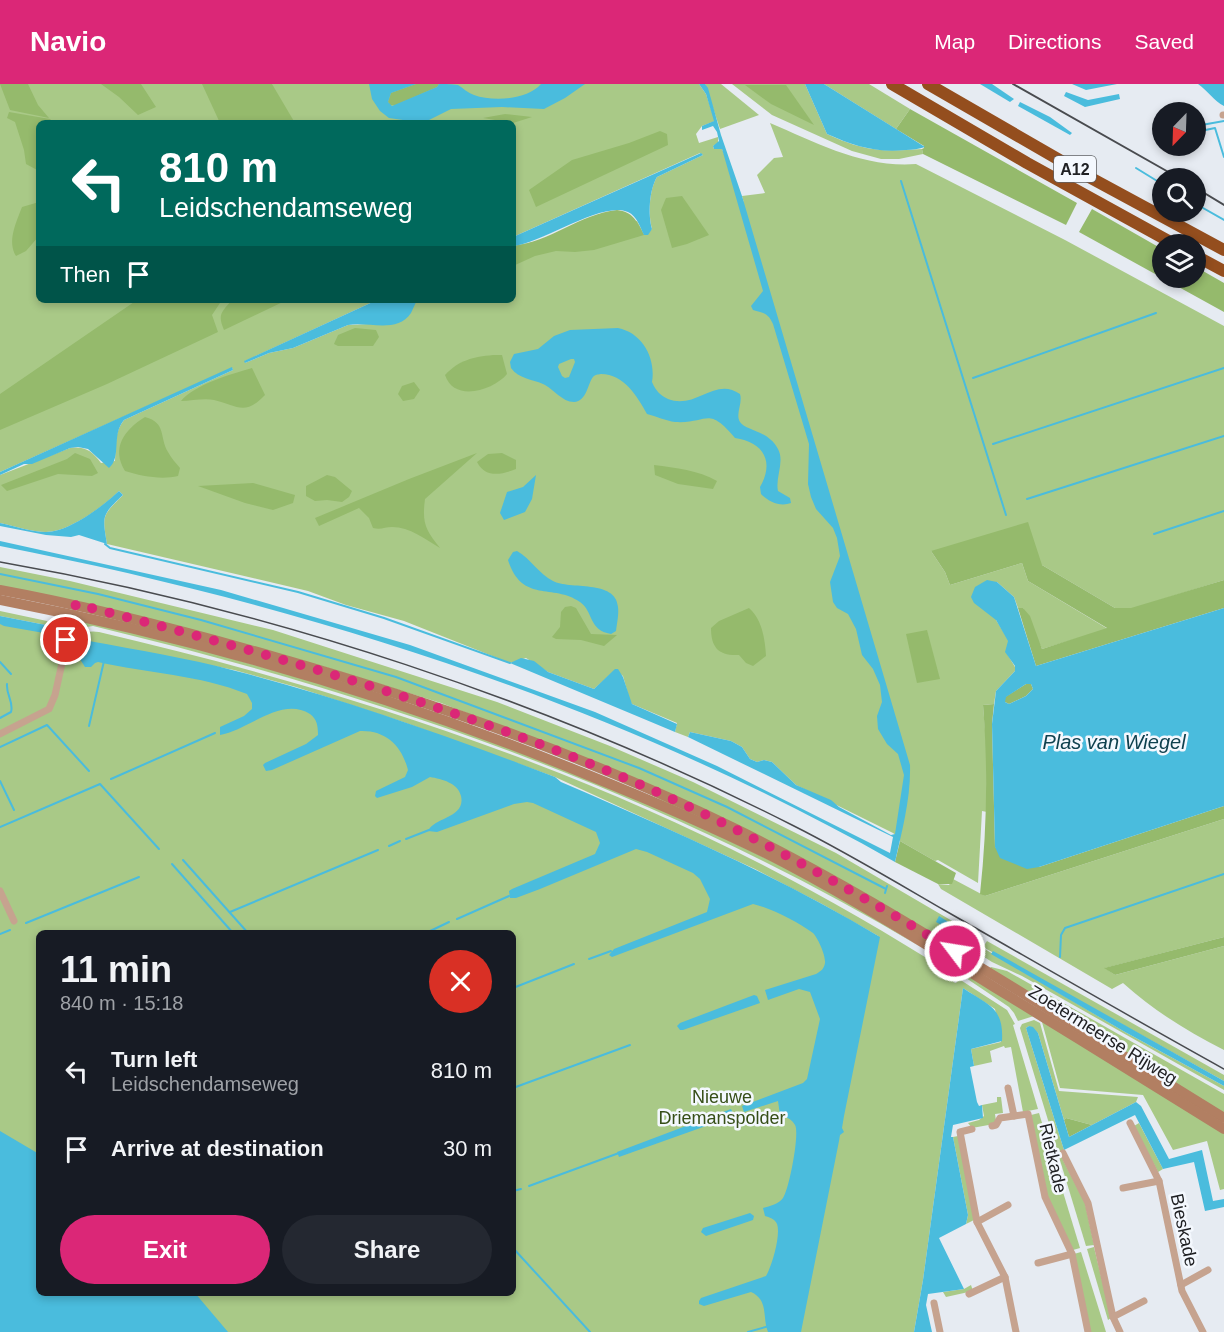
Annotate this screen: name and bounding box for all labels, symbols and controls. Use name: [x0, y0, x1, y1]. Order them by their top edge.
text: Navio: [30, 26, 106, 57]
text: Map: [934, 30, 975, 53]
text: Directions: [1008, 30, 1101, 53]
text: Saved: [1134, 30, 1194, 53]
north arrow: [1152, 102, 1206, 156]
map controls: [1152, 102, 1206, 288]
icon: left: [60, 144, 138, 222]
text: 810 m: [159, 144, 278, 191]
road number: A12: [1054, 156, 1096, 182]
button: search: [1152, 168, 1206, 222]
text: Leidschendamseweg: [159, 193, 413, 223]
button: layers: [1152, 234, 1206, 288]
icon: arrive: [122, 258, 155, 291]
text: Then: [60, 262, 110, 287]
pin: [40, 614, 91, 665]
icon: arrive: [49, 623, 82, 656]
water label: Plas van Wiegel: [1042, 731, 1186, 753]
position arrow: [923, 919, 987, 983]
text: 11 min: [60, 949, 172, 990]
button: close: [429, 950, 492, 1013]
street label: Zoetermeerse Rijweg: [1025, 981, 1181, 1089]
text: 840 m · 15:18: [60, 992, 183, 1014]
text: Turn left: [111, 1047, 197, 1072]
icon: left: [60, 1055, 93, 1088]
text: 810 m: [431, 1058, 492, 1083]
text: Leidschendamseweg: [111, 1073, 299, 1095]
park label: Nieuwe Driemanspolder: [658, 1087, 786, 1128]
street label: Rietkade: [1035, 1121, 1071, 1195]
icon: arrive: [60, 1133, 93, 1166]
text: Arrive at destination: [111, 1136, 324, 1161]
text: 30 m: [443, 1136, 492, 1161]
street label: Bieskade: [1167, 1192, 1201, 1268]
button: Exit: [60, 1215, 270, 1284]
button: Share: [282, 1215, 492, 1284]

